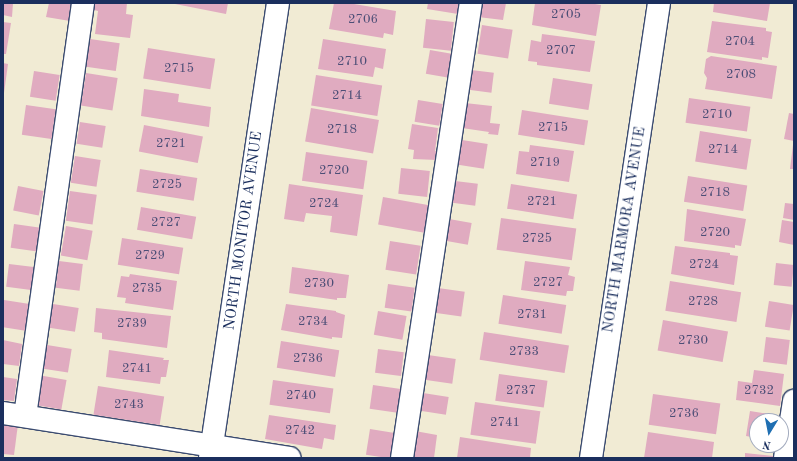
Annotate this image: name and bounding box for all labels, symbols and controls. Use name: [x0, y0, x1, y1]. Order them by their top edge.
house number: 2705: [551, 7, 581, 23]
house number: 2706: [348, 12, 378, 28]
house number: 2704: [725, 34, 755, 50]
house number: 2707: [546, 43, 576, 59]
house number: 2710: [337, 54, 367, 70]
house number: 2715: [164, 61, 194, 77]
house number: 2708: [726, 67, 756, 83]
house number: 2714: [332, 88, 362, 104]
house number: 2710: [702, 107, 732, 123]
house number: 2715: [538, 120, 568, 136]
house number: 2718: [327, 122, 357, 138]
street label: NORTH MARMORA AVENUE: [600, 126, 650, 334]
street label: NORTH MONITOR AVENUE: [221, 130, 267, 332]
house number: 2721: [156, 136, 186, 152]
house number: 2714: [708, 142, 738, 158]
house number: 2719: [530, 155, 560, 171]
house number: 2720: [319, 163, 349, 179]
house number: 2725: [152, 177, 182, 193]
house number: 2718: [700, 185, 730, 201]
house number: 2721: [527, 194, 557, 210]
house number: 2724: [309, 196, 339, 212]
house number: 2727: [151, 215, 181, 231]
house number: 2720: [700, 225, 730, 241]
house number: 2725: [522, 231, 552, 247]
house number: 2729: [135, 248, 165, 264]
house number: 2724: [689, 257, 719, 273]
house number: 2727: [533, 275, 563, 291]
house number: 2730: [304, 276, 334, 292]
house number: 2735: [132, 281, 162, 297]
house number: 2728: [688, 294, 718, 310]
house number: 2731: [517, 307, 547, 323]
house number: 2734: [298, 314, 328, 330]
house number: 2739: [117, 316, 147, 332]
house number: 2730: [678, 333, 708, 349]
house number: 2733: [509, 344, 539, 360]
house number: 2736: [293, 351, 323, 367]
house number: 2741: [122, 361, 152, 377]
house number: 2737: [506, 383, 536, 399]
house number: 2732: [744, 383, 774, 399]
house number: 2740: [286, 388, 316, 404]
house number: 2743: [114, 397, 144, 413]
house number: 2736: [669, 406, 699, 422]
north arrow: [749, 413, 789, 453]
house number: 2741: [490, 415, 520, 431]
house number: 2742: [285, 423, 315, 439]
text: N: [762, 438, 772, 450]

